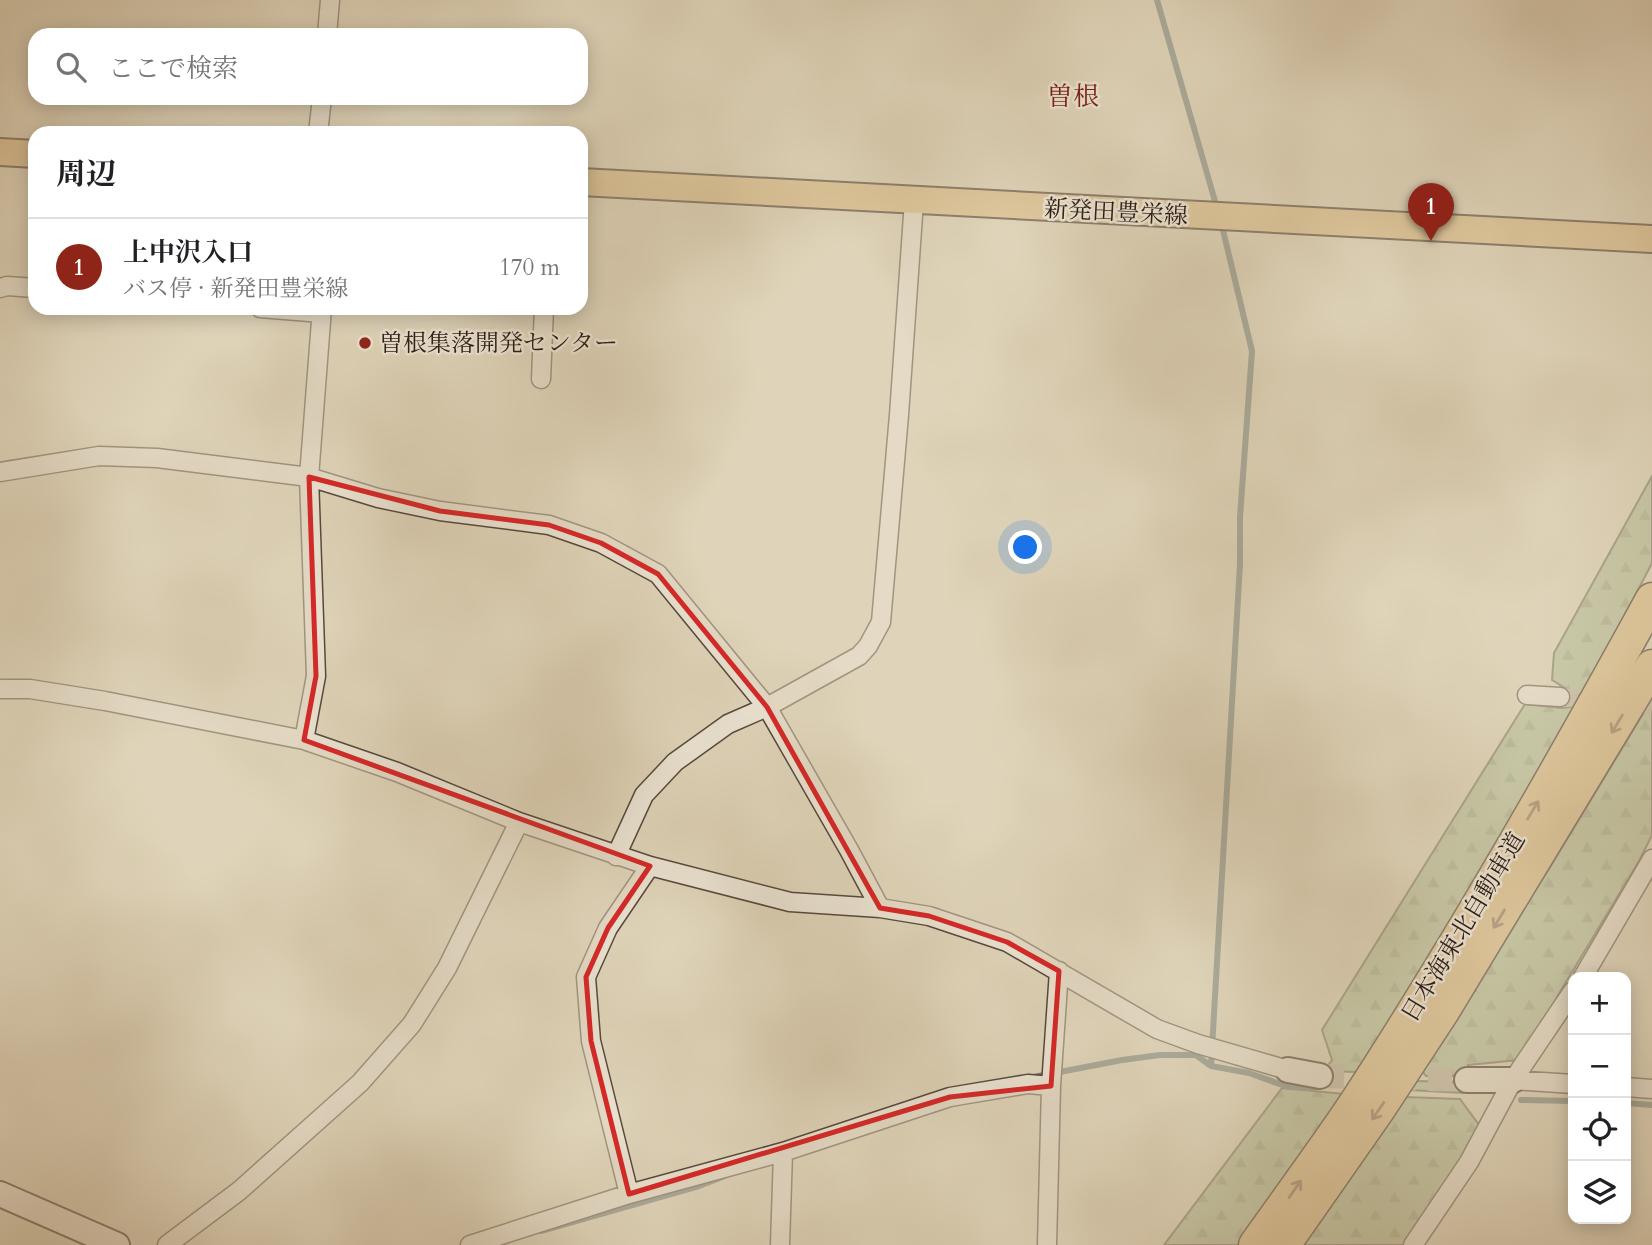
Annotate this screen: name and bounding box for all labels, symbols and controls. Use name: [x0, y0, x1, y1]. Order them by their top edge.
search box: [28, 28, 588, 105]
icon: search: [52, 48, 90, 86]
text: ここで検索: [108, 51, 238, 86]
district label: 曽根: [1047, 79, 1099, 114]
text: 周辺: [56, 154, 116, 195]
pin: 1: [1408, 183, 1454, 241]
street label: 新発田豊栄線: [1043, 192, 1189, 233]
text: 上中沢入口: [123, 235, 253, 270]
text: 1: [73, 252, 85, 283]
text: 170 m: [499, 252, 560, 283]
text: バス停 · 新発田豊栄線: [123, 273, 348, 304]
place label: 曽根集落開発センター: [379, 327, 618, 360]
marker: 曽根集落開発センター: [357, 335, 373, 351]
your location: [1008, 530, 1042, 564]
one-way arrow: [1610, 714, 1624, 734]
one-way arrow: [1526, 801, 1540, 821]
street label: 日本海東北自動車道: [1394, 826, 1533, 1028]
one-way arrow: [1492, 908, 1506, 928]
map controls: [1568, 972, 1631, 1224]
button: +: [1568, 972, 1631, 1035]
button: −: [1568, 1035, 1631, 1098]
button: locate: [1568, 1098, 1631, 1161]
one-way arrow: [1371, 1101, 1385, 1120]
button: layers: [1568, 1161, 1631, 1224]
one-way arrow: [1288, 1180, 1302, 1199]

